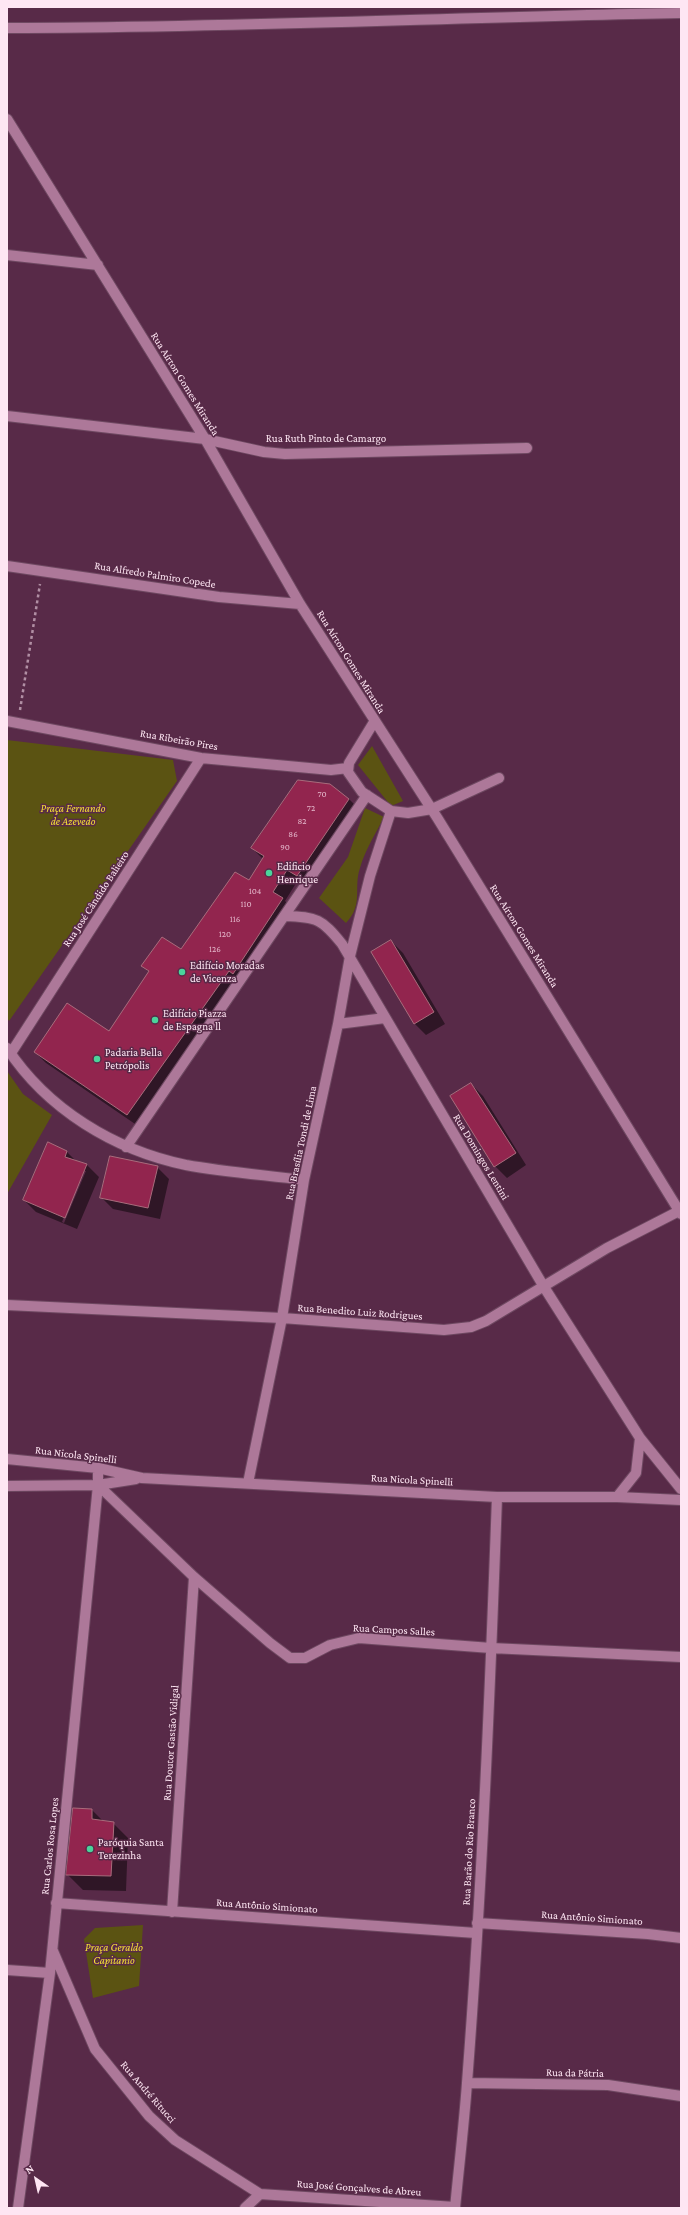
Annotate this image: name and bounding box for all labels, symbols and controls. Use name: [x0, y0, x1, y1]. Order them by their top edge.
street label: Rua Aírton Gomes Miranda: [148, 330, 222, 438]
street label: Rua Ruth Pinto de Camargo: [266, 432, 386, 446]
street label: Rua Alfredo Palmiro Copede: [93, 559, 217, 591]
street label: Rua Aírton Gomes Miranda: [314, 608, 388, 716]
street label: Rua Ribeirão Pires: [139, 727, 219, 753]
house number: 70: [317, 789, 327, 799]
park label: Praça Fernando de Azevedo: [41, 802, 105, 828]
house number: 72: [307, 803, 315, 813]
house number: 82: [297, 816, 307, 826]
house number: 86: [288, 829, 298, 839]
house number: 90: [280, 842, 290, 852]
street label: Rua José Cândido Balieiro: [60, 848, 132, 950]
place label: Edificio Henrique: [277, 860, 318, 886]
marker: Edificio Henrique: [264, 868, 274, 878]
street label: Rua Aírton Gomes Miranda: [487, 882, 561, 990]
house number: 104: [249, 886, 261, 896]
house number: 110: [240, 899, 252, 909]
house number: 116: [230, 914, 240, 924]
house number: 120: [219, 929, 231, 939]
house number: 126: [209, 944, 221, 954]
place label: Edifício Moradas de Vicenza: [190, 959, 264, 985]
marker: Edifício Moradas de Vicenza: [177, 967, 187, 977]
place label: Edifício Piazza de Espagna ll: [163, 1007, 227, 1033]
marker: Edifício Piazza de Espagna ll: [150, 1015, 160, 1025]
place label: Padaria Bella Petrópolis: [105, 1046, 162, 1072]
marker: Padaria Bella Petrópolis: [92, 1054, 102, 1064]
street label: Rua Brasília Tondi de Lima: [282, 1085, 320, 1201]
street label: Rua Domingos Lentini: [450, 1112, 512, 1202]
street label: Rua Benedito Luiz Rodrigues: [297, 1301, 423, 1323]
street label: Rua Nicola Spinelli: [34, 1443, 118, 1467]
street label: Rua Nicola Spinelli: [371, 1471, 453, 1489]
street label: Rua Campos Salles: [353, 1621, 435, 1639]
street label: Rua Doutor Gastão Vidigal: [160, 1685, 182, 1801]
street label: Rua Carlos Rosa Lopes: [38, 1797, 62, 1895]
street label: Rua Barão do Rio Branco: [460, 1798, 478, 1906]
place label: Paróquia Santa Terezinha: [98, 1836, 164, 1862]
marker: Paróquia Santa Terezinha: [85, 1844, 95, 1854]
street label: Rua Antônio Simionato: [216, 1896, 318, 1916]
street label: Rua Antônio Simionato: [541, 1908, 643, 1928]
park label: Praça Geraldo Capitanio: [85, 1941, 143, 1967]
street label: Rua André Ritucci: [117, 2058, 179, 2126]
street label: Rua da Pátria: [546, 2066, 604, 2080]
north arrow: [16, 2159, 56, 2199]
text: N: [23, 2162, 36, 2176]
street label: Rua José Gonçalves de Abreu: [296, 2177, 422, 2199]

